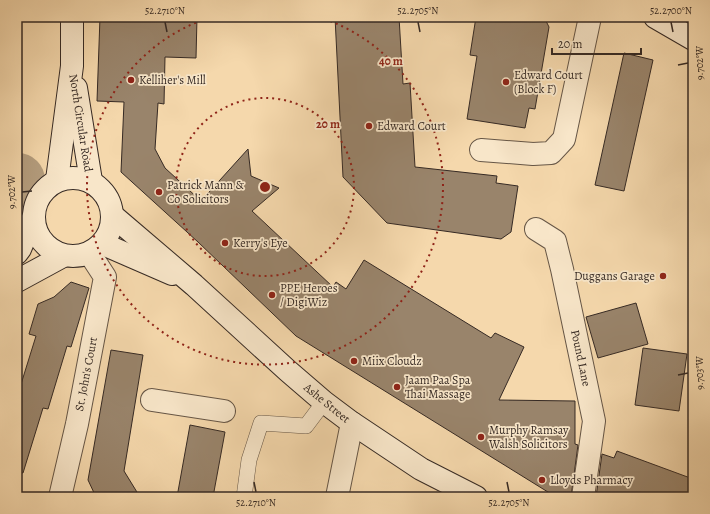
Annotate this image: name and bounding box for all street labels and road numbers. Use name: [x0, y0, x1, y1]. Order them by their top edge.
street label: North Circular Road: [65, 73, 97, 174]
street label: Pound Lane: [567, 328, 595, 388]
street label: St. John's Court: [71, 336, 101, 412]
street label: Ashe Street: [300, 379, 354, 427]

